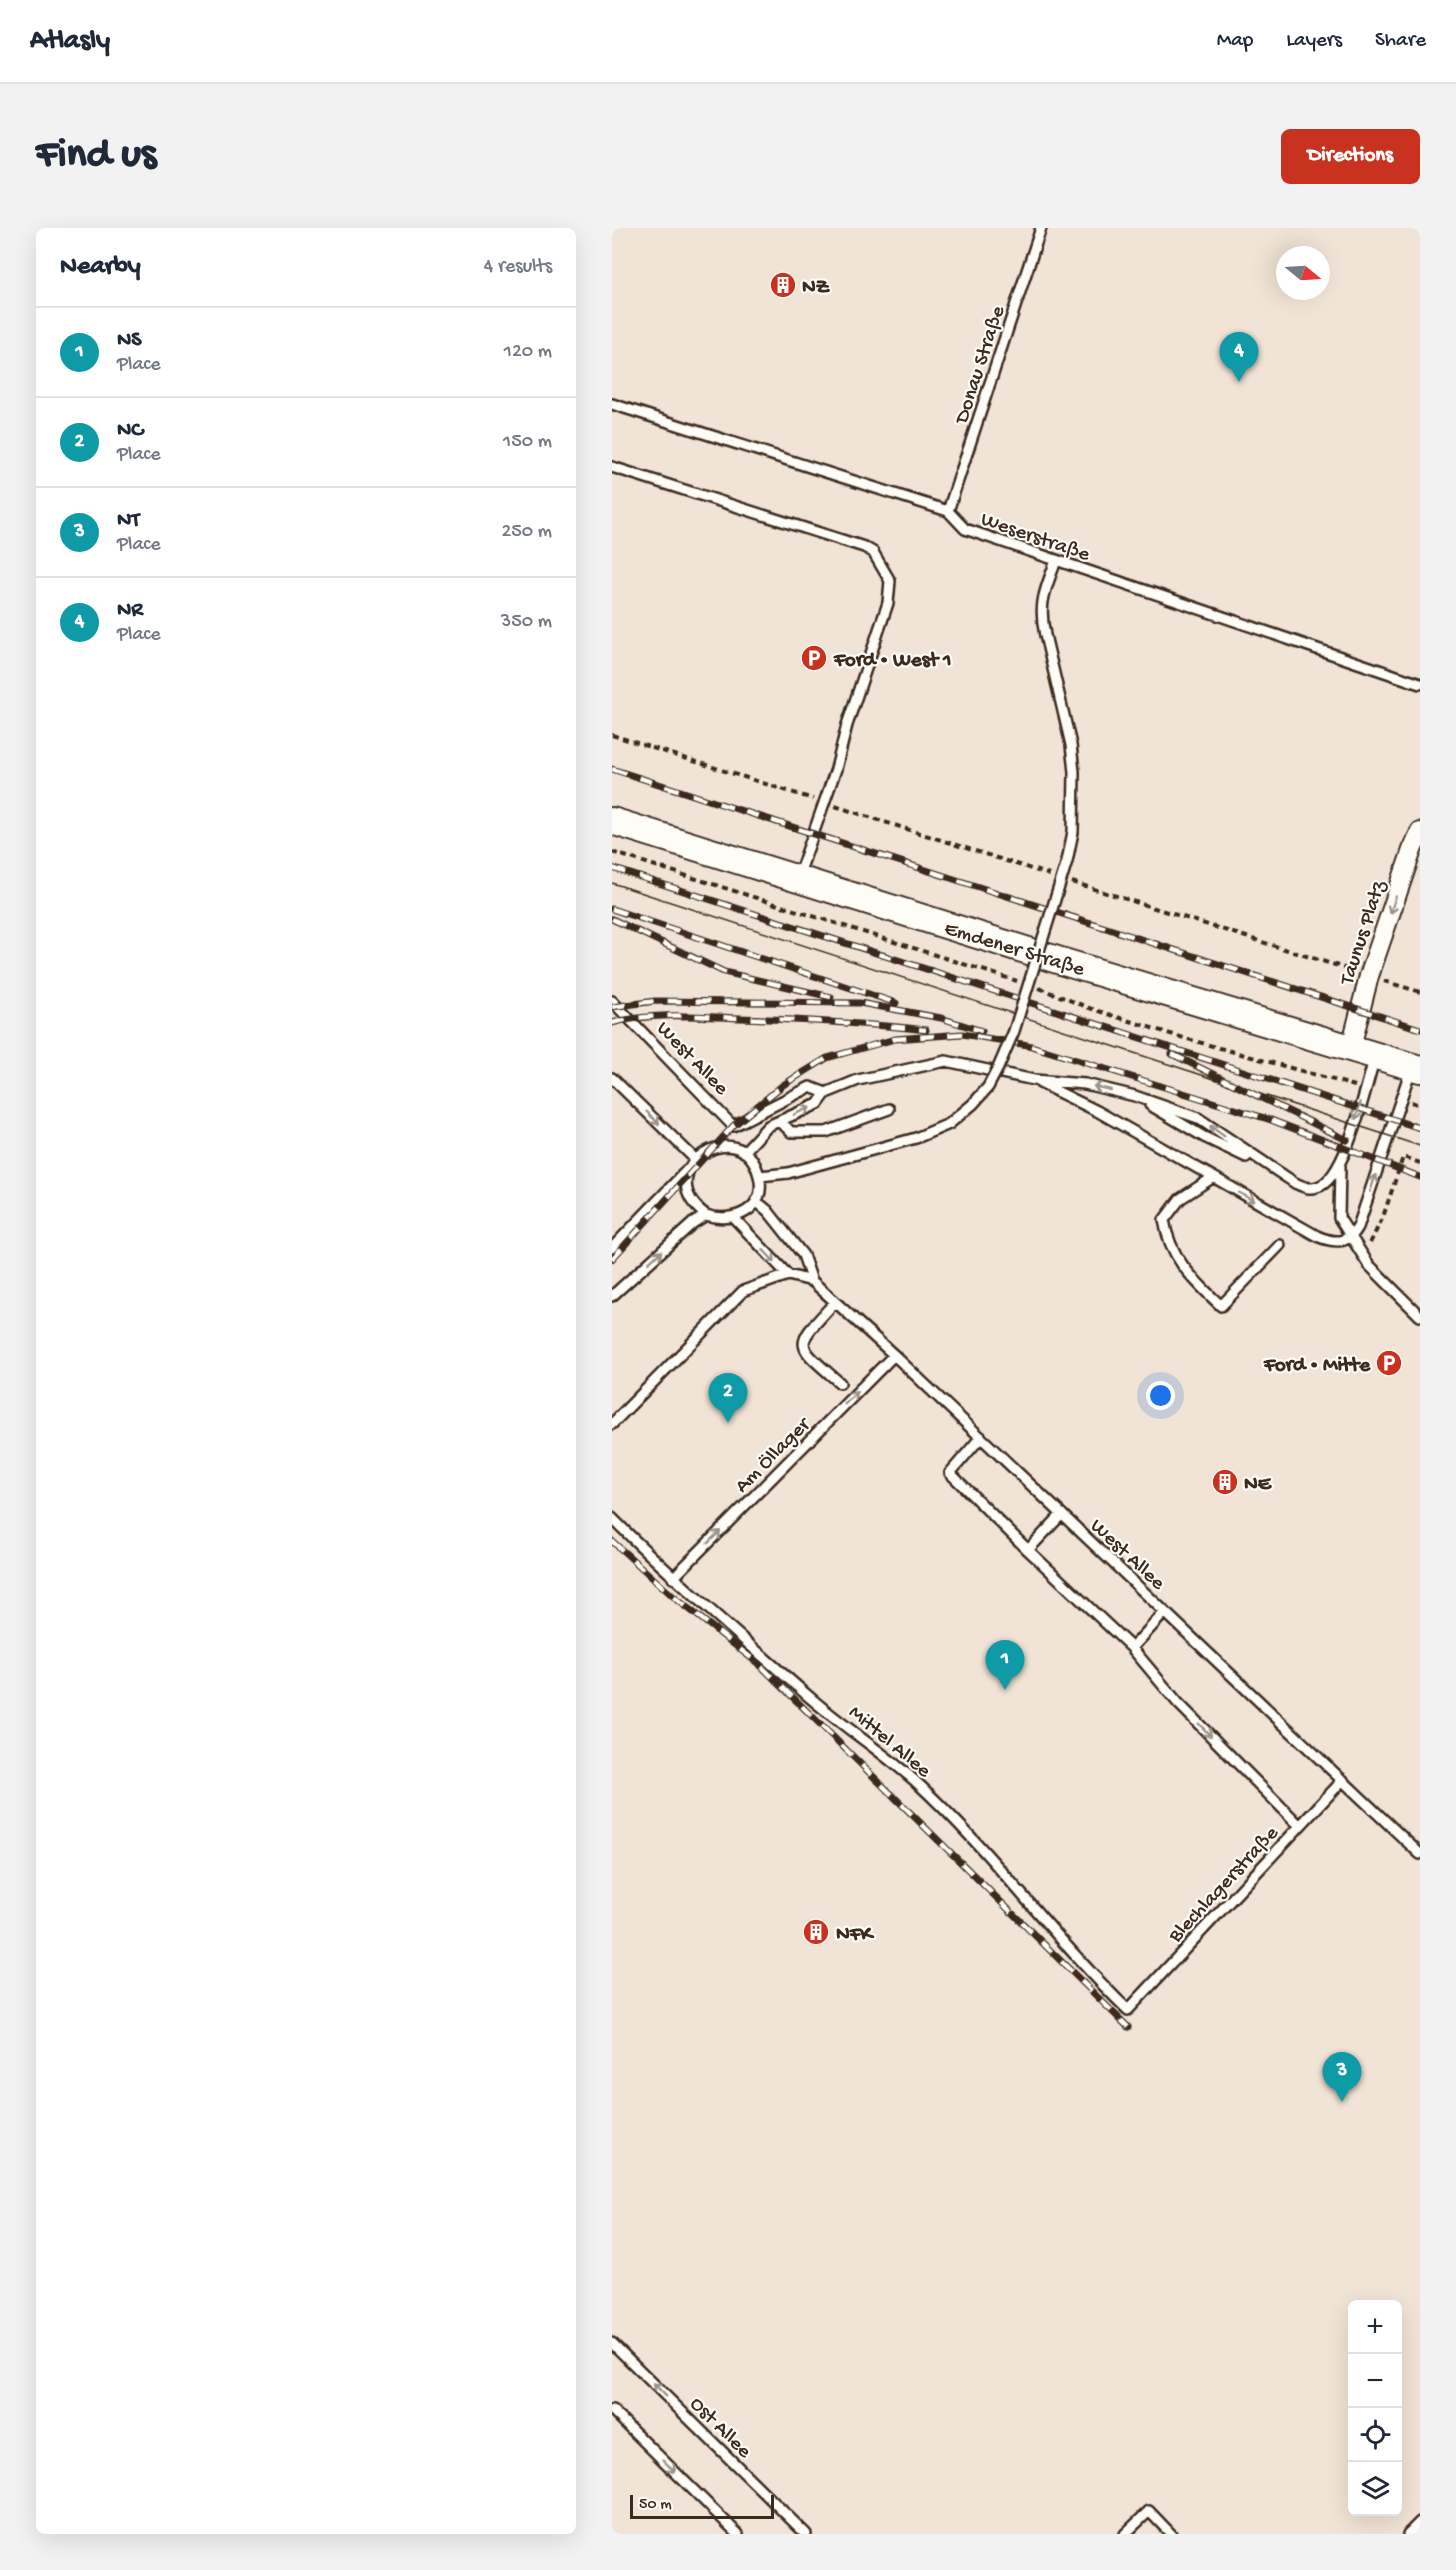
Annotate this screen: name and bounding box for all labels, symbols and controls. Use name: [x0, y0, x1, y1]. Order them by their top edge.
text: Atlasly: [30, 25, 110, 58]
text: Map: [1217, 29, 1253, 54]
text: Layers: [1286, 29, 1342, 54]
text: Share: [1375, 29, 1426, 54]
button: Directions: [1281, 129, 1420, 184]
text: Find us: [36, 132, 156, 181]
north arrow: [1276, 246, 1330, 300]
text: Nearby: [60, 252, 141, 283]
text: 4 results: [484, 256, 552, 279]
building icon: NZ: [768, 270, 798, 300]
place label: NZ: [802, 276, 831, 301]
street label: Donau Straße: [950, 302, 1012, 429]
text: NS: [117, 328, 142, 354]
pin: 4: [1220, 332, 1258, 382]
text: 1: [75, 341, 84, 364]
text: 120 m: [504, 341, 552, 364]
text: Place: [117, 354, 161, 377]
text: NC: [117, 418, 143, 444]
text: 2: [75, 431, 84, 454]
text: 150 m: [503, 431, 552, 454]
text: Place: [117, 444, 161, 467]
text: NT: [117, 508, 140, 534]
street label: Weserstraße: [977, 508, 1094, 569]
text: 3: [74, 521, 85, 544]
text: 250 m: [501, 521, 552, 544]
text: Place: [117, 534, 161, 557]
text: NR: [117, 598, 143, 624]
text: 4: [75, 611, 84, 634]
text: 350 m: [501, 611, 552, 634]
text: Place: [117, 624, 161, 647]
parking icon: Ford • West 1: [799, 643, 829, 673]
place label: Ford • West 1: [833, 649, 951, 674]
street label: Taunus Platz: [1335, 877, 1393, 989]
one-way arrow: [1387, 896, 1398, 915]
street label: Emdener Straße: [941, 917, 1088, 984]
street label: West Allee: [650, 1017, 734, 1102]
one-way arrow: [1093, 1082, 1112, 1093]
one-way arrow: [1352, 1101, 1363, 1120]
one-way arrow: [793, 1104, 811, 1116]
one-way arrow: [646, 1111, 661, 1126]
one-way arrow: [1209, 1125, 1225, 1137]
one-way arrow: [1369, 1174, 1380, 1193]
one-way arrow: [1238, 1191, 1255, 1203]
one-way arrow: [762, 1248, 777, 1263]
one-way arrow: [647, 1250, 662, 1264]
parking icon: Ford • Mitte: [1374, 1348, 1404, 1378]
place label: Ford • Mitte: [1263, 1354, 1371, 1379]
pin: 2: [708, 1374, 748, 1423]
your location: [1146, 1381, 1175, 1410]
one-way arrow: [844, 1390, 858, 1405]
street label: Am Öllager: [731, 1413, 817, 1499]
building icon: NE: [1210, 1467, 1240, 1497]
place label: NE: [1244, 1473, 1273, 1498]
street label: West Allee: [1084, 1515, 1170, 1597]
one-way arrow: [707, 1529, 722, 1544]
pin: 1: [986, 1640, 1024, 1690]
street label: Mittel Allee: [842, 1701, 936, 1785]
one-way arrow: [1197, 1722, 1212, 1737]
street label: Blechlagerstraße: [1164, 1821, 1286, 1950]
building icon: NFK: [801, 1917, 831, 1947]
place label: NFK: [836, 1923, 874, 1948]
pin: 3: [1322, 2052, 1362, 2102]
map controls: [1348, 2300, 1402, 2516]
button: +: [1348, 2300, 1402, 2354]
button: −: [1348, 2354, 1402, 2408]
one-way arrow: [652, 2382, 667, 2397]
street label: Ost Allee: [683, 2392, 756, 2465]
button: locate: [1348, 2408, 1402, 2462]
one-way arrow: [661, 2458, 676, 2473]
button: layers: [1348, 2462, 1402, 2516]
scale bar: [630, 2492, 774, 2520]
text: 50 m: [639, 2496, 672, 2515]

